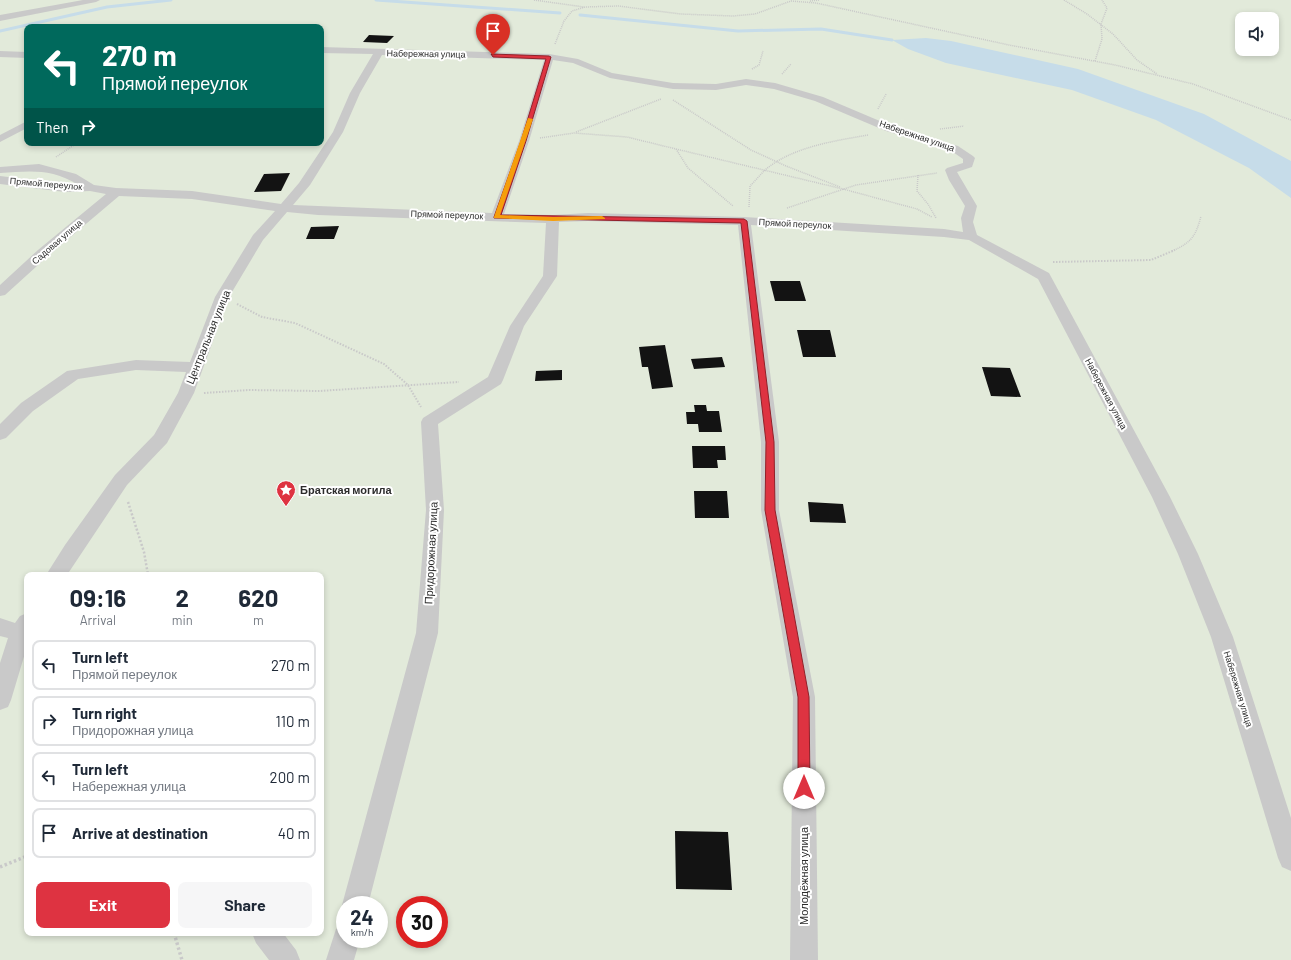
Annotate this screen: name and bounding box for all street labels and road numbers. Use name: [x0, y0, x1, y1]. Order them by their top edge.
street label: Набережная улица: [386, 47, 466, 60]
street label: Набережная улица: [878, 117, 956, 154]
street label: Прямой переулок: [9, 175, 83, 192]
street label: Прямой переулок: [411, 208, 484, 221]
street label: Прямой переулок: [758, 216, 832, 231]
street label: Садовая улица: [29, 217, 84, 266]
street label: Центральная улица: [183, 287, 233, 386]
street label: Набережная улица: [1083, 356, 1130, 431]
street label: Придорожная улица: [421, 500, 440, 605]
street label: Набережная улица: [1222, 650, 1255, 728]
street label: Молодёжная улица: [797, 826, 810, 925]

